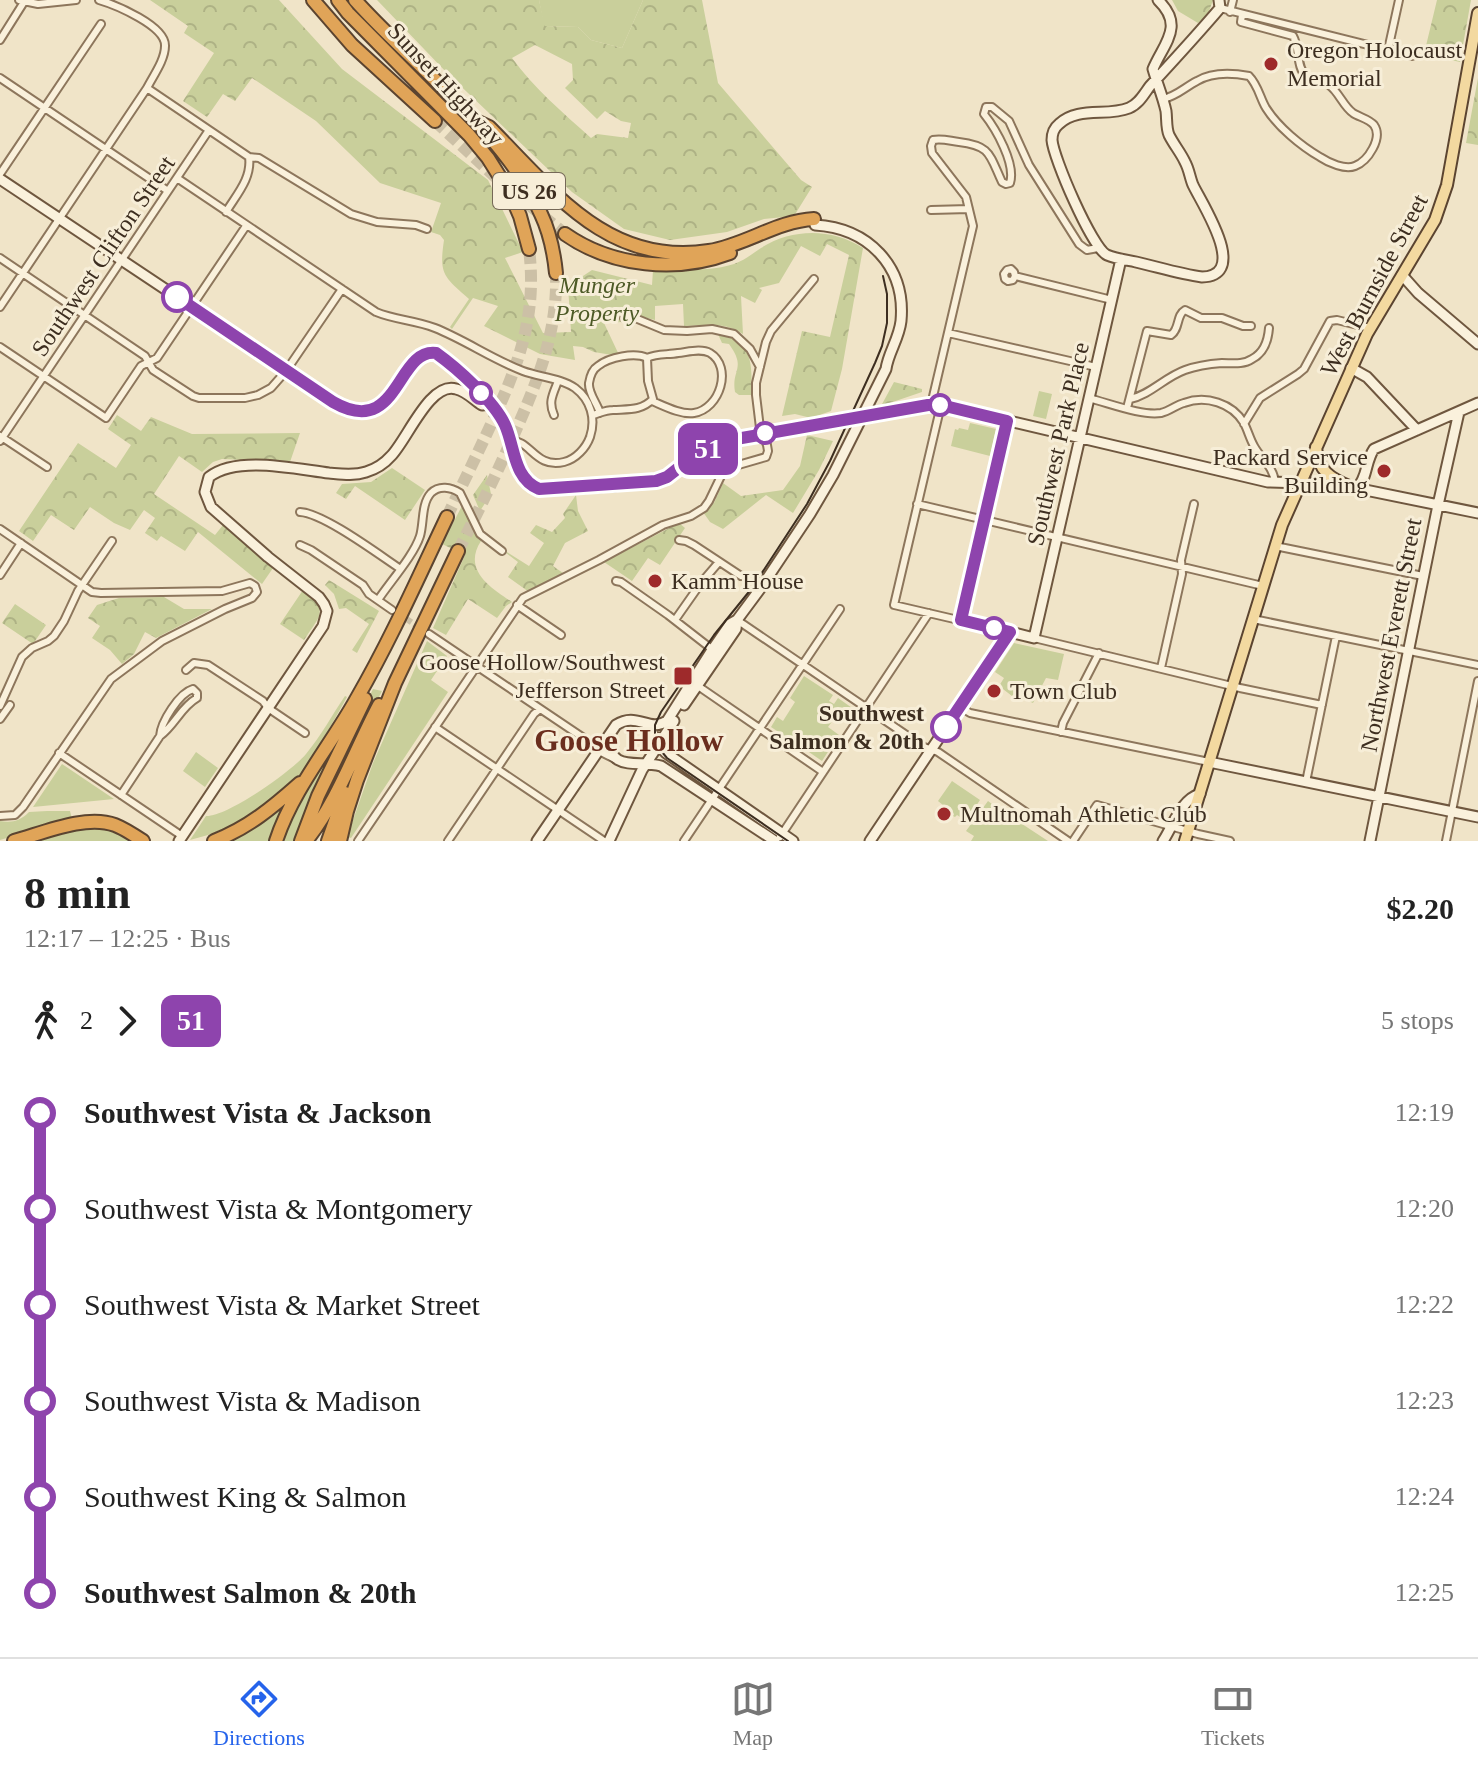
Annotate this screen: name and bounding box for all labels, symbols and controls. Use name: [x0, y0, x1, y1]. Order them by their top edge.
street label: Sunset Highway: [383, 17, 509, 151]
place label: Oregon Holocaust Memorial: [1287, 37, 1463, 91]
marker: Oregon Holocaust Memorial: [1262, 55, 1280, 73]
street label: Southwest Clifton Street: [26, 151, 180, 361]
road number: US 26: [493, 173, 565, 209]
street label: West Burnside Street: [1315, 189, 1433, 380]
park label: Munger Property: [554, 272, 640, 326]
unlabelled marker: [162, 282, 192, 312]
street label: Southwest Park Place: [1022, 340, 1094, 548]
unlabelled marker: [470, 382, 492, 404]
unlabelled marker: [929, 394, 951, 416]
unlabelled marker: [754, 422, 776, 444]
line badge: 51: [672, 423, 744, 475]
text: 51: [694, 433, 722, 464]
place label: Packard Service Building: [1213, 444, 1368, 498]
marker: Packard Service Building: [1375, 462, 1393, 480]
street label: Northwest Everett Street: [1356, 516, 1426, 754]
place label: Kamm House: [671, 568, 804, 594]
marker: Kamm House: [646, 572, 664, 590]
unlabelled marker: [983, 617, 1005, 639]
place label: Goose Hollow/Southwest Jefferson Street: [419, 649, 665, 703]
marker: Goose Hollow/Southwest Jefferson Street: [672, 665, 694, 687]
place label: Town Club: [1010, 678, 1117, 704]
marker: Town Club: [985, 682, 1003, 700]
place label: Southwest Salmon & 20th: [769, 700, 924, 754]
marker: Southwest Salmon & 20th: [931, 712, 961, 742]
district label: Goose Hollow: [534, 722, 724, 758]
place label: Multnomah Athletic Club: [960, 801, 1207, 827]
marker: Multnomah Athletic Club: [935, 805, 953, 823]
text: 8 min: [24, 869, 130, 918]
text: $2.20: [1387, 892, 1454, 925]
text: 12:17 – 12:25 · Bus: [24, 924, 231, 953]
icon: walk: [24, 999, 68, 1043]
icon: forward: [105, 999, 149, 1043]
text: 51: [177, 1005, 205, 1036]
text: 2: [80, 1006, 93, 1035]
text: 5 stops: [1381, 1006, 1454, 1035]
text: Southwest Vista & Jackson: [84, 1096, 432, 1129]
text: 12:19: [1395, 1098, 1454, 1127]
text: Southwest Vista & Montgomery: [84, 1192, 472, 1225]
text: 12:20: [1395, 1194, 1454, 1223]
text: Southwest Vista & Market Street: [84, 1288, 480, 1321]
text: 12:22: [1395, 1290, 1454, 1319]
text: Southwest Vista & Madison: [84, 1384, 421, 1417]
text: 12:23: [1395, 1386, 1454, 1415]
text: Southwest King & Salmon: [84, 1480, 407, 1513]
text: 12:24: [1395, 1482, 1454, 1511]
text: Southwest Salmon & 20th: [84, 1576, 417, 1609]
text: 12:25: [1395, 1578, 1454, 1607]
tab: Directions: [213, 1677, 305, 1751]
tab: Map: [731, 1677, 775, 1751]
tab: Tickets: [1201, 1677, 1265, 1751]

